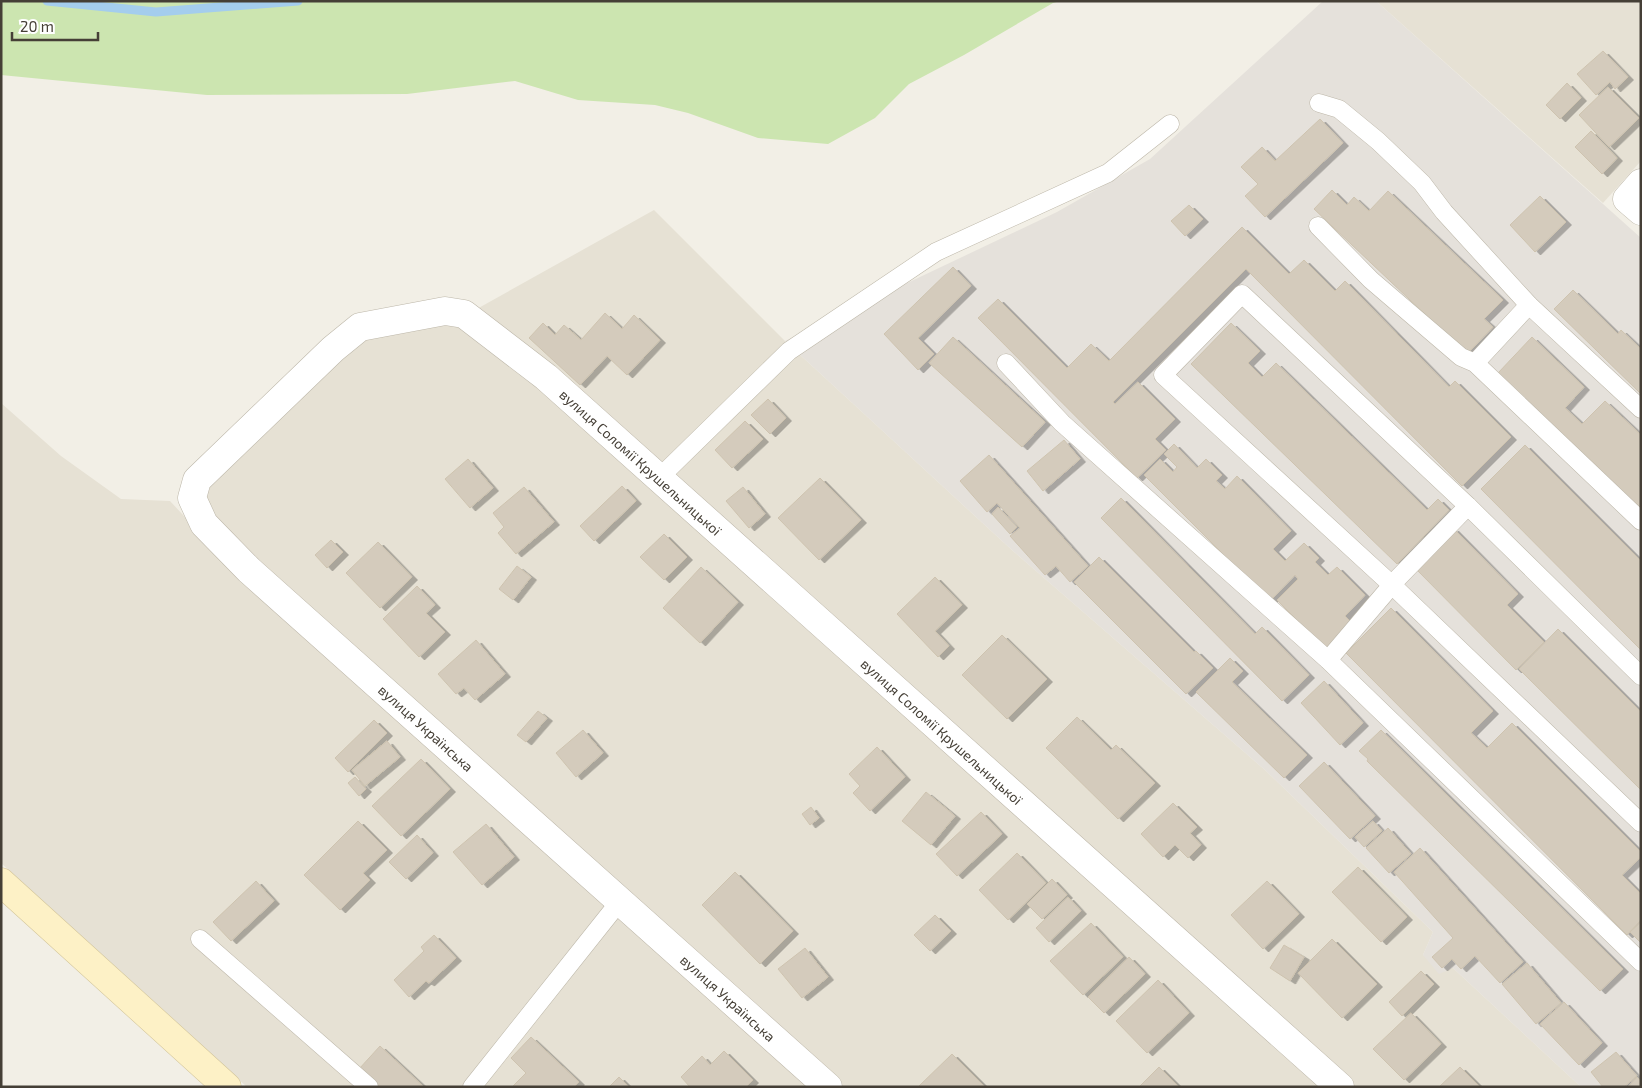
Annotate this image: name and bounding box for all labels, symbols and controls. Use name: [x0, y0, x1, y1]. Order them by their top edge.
scale bar: [12, 10, 99, 42]
text: 20 m: [20, 17, 54, 35]
street label: вулиця Соломії Крушельницької: [557, 385, 726, 539]
street label: вулиця Соломії Крушельницької: [858, 655, 1027, 808]
street label: вулиця Українська: [375, 681, 477, 775]
street label: вулиця Українська: [677, 951, 779, 1045]

